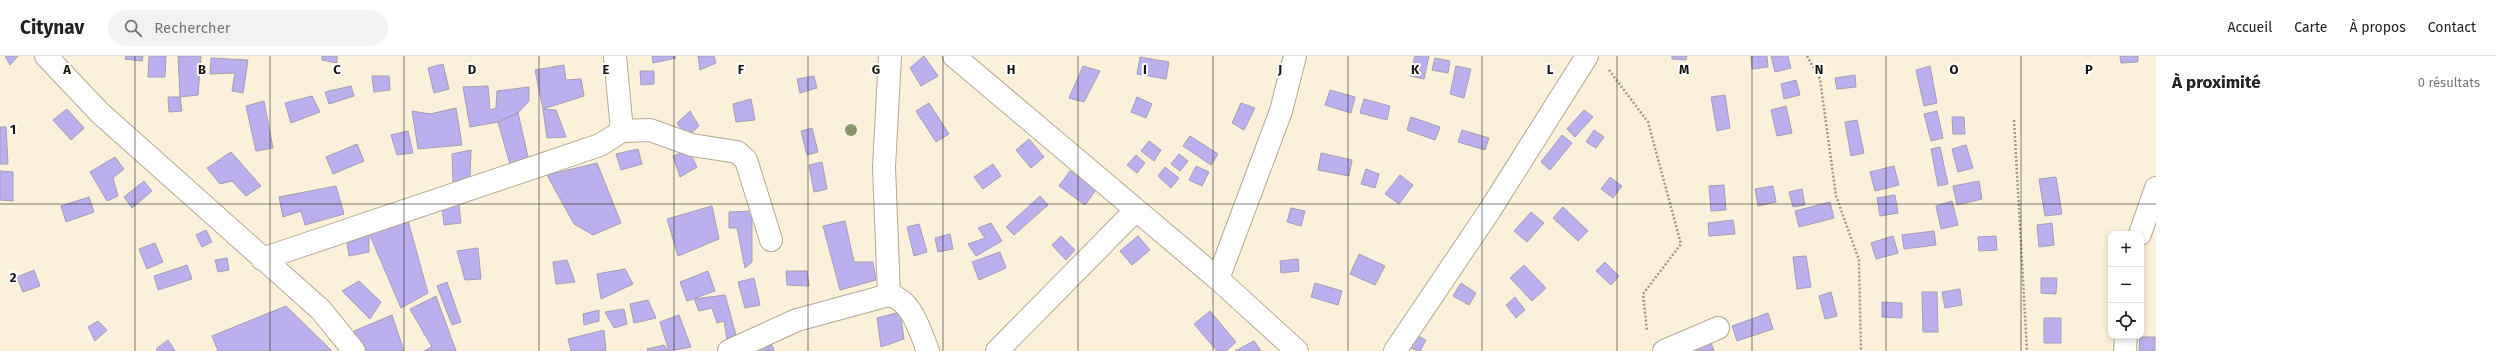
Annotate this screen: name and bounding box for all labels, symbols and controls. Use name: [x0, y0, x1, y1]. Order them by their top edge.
search box: [108, 10, 388, 46]
text: Citynav: [20, 16, 84, 39]
icon: search: [122, 17, 144, 39]
text: Rechercher: [154, 19, 231, 37]
text: Accueil: [2227, 19, 2272, 36]
text: Carte: [2294, 19, 2327, 36]
text: À propos: [2349, 19, 2406, 36]
text: Contact: [2428, 19, 2476, 36]
text: A: [62, 62, 71, 77]
text: B: [198, 62, 206, 77]
text: C: [333, 62, 341, 77]
text: D: [468, 62, 477, 77]
text: E: [603, 62, 610, 77]
text: F: [738, 62, 745, 77]
text: G: [872, 62, 880, 77]
text: H: [1007, 62, 1015, 77]
text: I: [1143, 62, 1147, 77]
text: J: [1277, 62, 1282, 77]
text: K: [1411, 62, 1420, 77]
text: L: [1547, 62, 1554, 77]
text: M: [1679, 62, 1689, 77]
text: N: [1815, 62, 1823, 77]
text: O: [1950, 62, 1959, 77]
text: P: [2085, 62, 2093, 77]
text: À proximité: [2172, 72, 2261, 93]
text: 0 résultats: [2418, 75, 2480, 90]
text: 1: [10, 122, 16, 137]
map controls: [2108, 231, 2144, 339]
button: +: [2108, 231, 2144, 267]
button: −: [2108, 267, 2144, 303]
text: 2: [10, 270, 17, 285]
button: locate: [2108, 303, 2144, 339]

